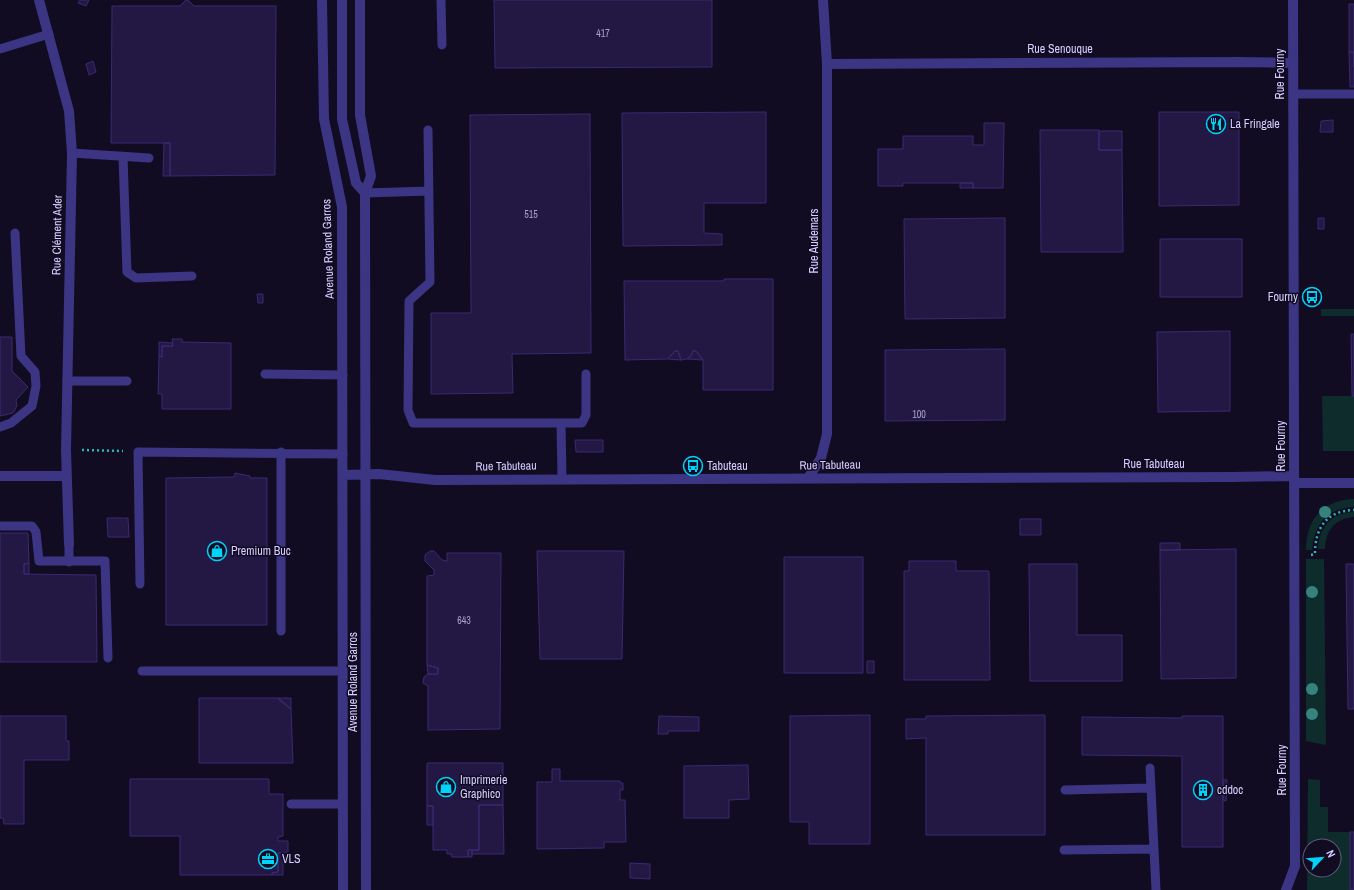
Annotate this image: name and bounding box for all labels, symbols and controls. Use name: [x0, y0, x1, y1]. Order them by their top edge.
house number: 417: [596, 27, 610, 40]
street label: Rue Senouque: [1027, 41, 1093, 57]
street label: Rue Fourny: [1272, 48, 1288, 99]
restaurant icon: La Fringale: [1205, 113, 1227, 135]
place label: La Fringale: [1230, 116, 1280, 132]
street label: Rue Clément Ader: [48, 194, 66, 275]
street label: Avenue Roland Garros: [318, 199, 338, 300]
house number: 515: [524, 208, 538, 221]
street label: Rue Audemars: [806, 208, 822, 274]
bus stop icon: Fourny: [1301, 286, 1323, 308]
place label: Fourny: [1268, 289, 1298, 305]
house number: 100: [912, 408, 926, 421]
street label: Rue Fourny: [1273, 420, 1289, 471]
bus stop icon: Tabuteau: [682, 455, 704, 477]
street label: Rue Tabuteau: [799, 456, 861, 474]
street label: Rue Tabuteau: [1123, 456, 1185, 472]
street label: Rue Tabuteau: [475, 457, 537, 475]
place label: Tabuteau: [707, 458, 748, 474]
shop icon: Premium Buc: [206, 540, 228, 562]
place label: Premium Buc: [231, 543, 291, 559]
house number: 643: [457, 614, 471, 627]
street label: Avenue Roland Garros: [345, 632, 361, 733]
street label: Rue Fourny: [1274, 744, 1290, 795]
place label: Imprimerie Graphico: [460, 772, 508, 802]
shop icon: Imprimerie Graphico: [435, 776, 457, 798]
building icon: cddoc: [1192, 779, 1214, 801]
place label: cddoc: [1217, 782, 1243, 798]
north arrow: [1302, 838, 1342, 878]
office icon: VLS: [257, 848, 279, 870]
text: N: [1323, 848, 1339, 860]
place label: VLS: [282, 851, 301, 867]

